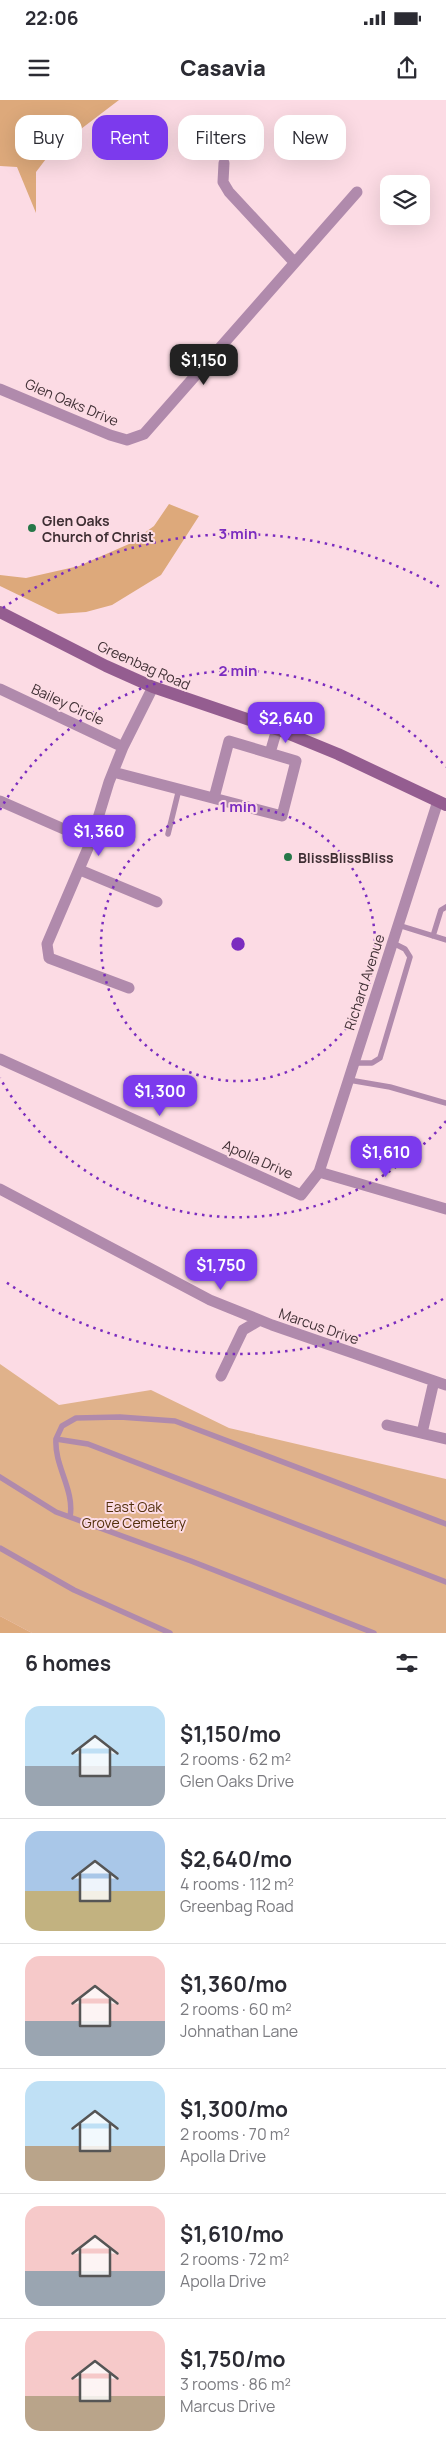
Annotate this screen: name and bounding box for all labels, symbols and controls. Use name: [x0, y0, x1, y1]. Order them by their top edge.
text: 22:06: [25, 5, 78, 31]
text: Casavia: [180, 53, 266, 83]
icon: menu: [25, 54, 53, 82]
icon: share: [393, 54, 421, 82]
chip: Buy: [15, 115, 82, 160]
chip: Rent: [92, 115, 168, 160]
chip: Filters: [178, 115, 264, 160]
chip: New: [274, 115, 346, 160]
map controls: [380, 175, 430, 225]
button: layers: [380, 175, 430, 225]
pin: $1,150: [163, 344, 245, 386]
text: $1,150: [181, 349, 227, 371]
street label: Glen Oaks Drive: [22, 374, 122, 430]
place label: Glen Oaks Church of Christ: [42, 511, 154, 546]
marker: Glen Oaks Church of Christ: [26, 522, 38, 534]
text: 3 min: [219, 523, 257, 544]
street label: Greenbag Road: [95, 636, 193, 694]
text: 2 min: [218, 660, 258, 681]
street label: Bailey Circle: [28, 679, 108, 729]
pin: $2,640: [245, 702, 327, 744]
text: $2,640: [259, 707, 313, 729]
text: 1 min: [220, 796, 256, 817]
pin: $1,360: [58, 814, 140, 857]
text: $1,360: [73, 820, 125, 842]
place label: BlissBlissBliss: [298, 848, 394, 867]
marker: BlissBlissBliss: [282, 851, 294, 863]
street label: Richard Avenue: [340, 932, 388, 1032]
centre of rings: [229, 935, 247, 953]
pin: $1,300: [119, 1074, 201, 1117]
text: $1,300: [134, 1080, 186, 1102]
street label: Apolla Drive: [220, 1135, 296, 1183]
pin: $1,610: [345, 1136, 427, 1178]
text: $1,610: [362, 1141, 410, 1163]
pin: $1,750: [180, 1248, 262, 1291]
text: $1,750: [196, 1254, 246, 1276]
street label: Marcus Drive: [276, 1303, 362, 1349]
park label: East Oak Grove Cemetery: [82, 1497, 187, 1532]
text: 6 homes: [25, 1649, 111, 1677]
icon: filters: [393, 1649, 421, 1677]
text: $1,150/mo: [180, 1720, 281, 1748]
icon: home: [65, 1726, 125, 1786]
text: 2 rooms · 62 m²: [180, 1748, 291, 1770]
text: Glen Oaks Drive: [180, 1770, 294, 1792]
text: $2,640/mo: [180, 1845, 292, 1873]
icon: home: [65, 1851, 125, 1911]
text: 4 rooms · 112 m²: [180, 1873, 294, 1895]
text: Greenbag Road: [180, 1895, 294, 1917]
text: $1,360/mo: [180, 1970, 287, 1998]
icon: home: [65, 1976, 125, 2036]
text: 2 rooms · 60 m²: [180, 1998, 292, 2020]
text: Johnathan Lane: [180, 2020, 298, 2042]
text: $1,300/mo: [180, 2095, 288, 2123]
icon: home: [65, 2101, 125, 2161]
text: 2 rooms · 70 m²: [180, 2123, 290, 2145]
text: Apolla Drive: [180, 2145, 266, 2167]
text: $1,610/mo: [180, 2220, 284, 2248]
icon: home: [65, 2226, 125, 2286]
text: 2 rooms · 72 m²: [180, 2248, 289, 2270]
text: Apolla Drive: [180, 2270, 266, 2292]
text: $1,750/mo: [180, 2345, 285, 2373]
icon: home: [65, 2351, 125, 2411]
text: 3 rooms · 86 m²: [180, 2373, 291, 2395]
text: Marcus Drive: [180, 2395, 275, 2417]

